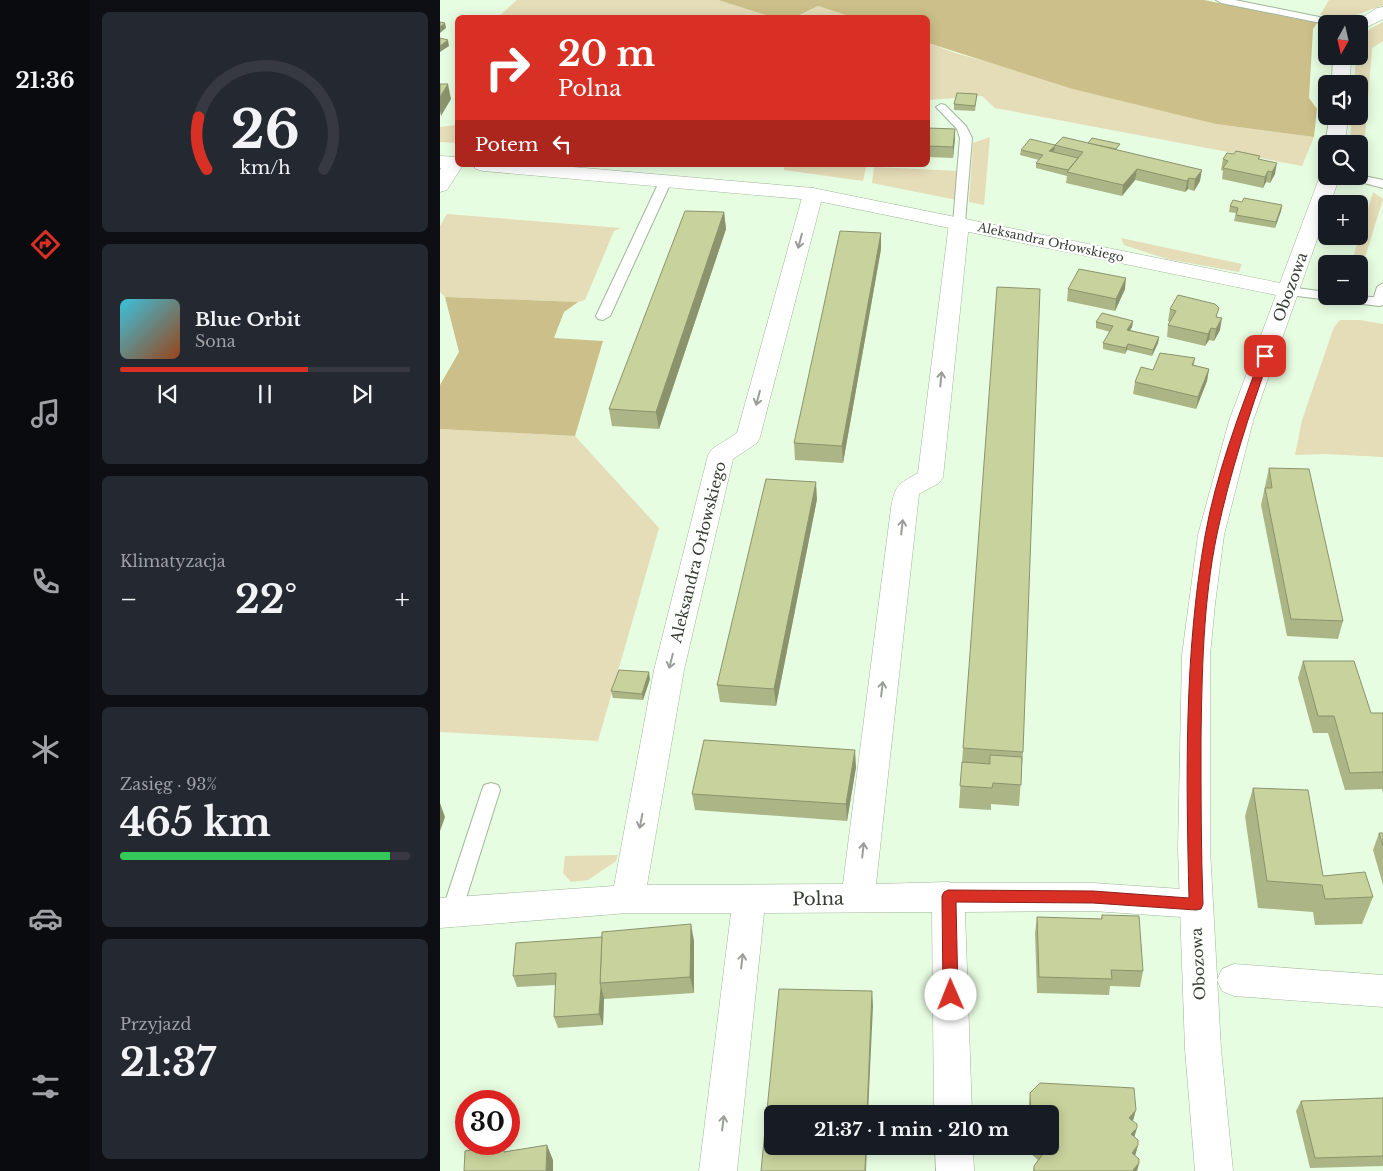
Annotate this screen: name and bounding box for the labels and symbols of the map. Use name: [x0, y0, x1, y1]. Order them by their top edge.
north arrow: [1318, 15, 1368, 65]
street label: Aleksandra Orłowskiego: [976, 219, 1126, 265]
one-way arrow: [795, 233, 804, 249]
street label: Obozowa: [1269, 249, 1312, 324]
pin: [1244, 335, 1286, 377]
one-way arrow: [936, 372, 946, 388]
one-way arrow: [753, 390, 763, 406]
street label: Aleksandra Orłowskiego: [666, 459, 730, 646]
one-way arrow: [897, 520, 907, 536]
one-way arrow: [666, 653, 675, 669]
one-way arrow: [877, 681, 887, 697]
one-way arrow: [636, 813, 646, 829]
one-way arrow: [858, 842, 867, 858]
street label: Polna: [792, 888, 844, 910]
street label: Obozowa: [1187, 927, 1209, 1001]
one-way arrow: [737, 953, 747, 969]
position arrow: [924, 968, 976, 1020]
speed limit sign: 30: [455, 1090, 520, 1155]
one-way arrow: [718, 1115, 728, 1131]

